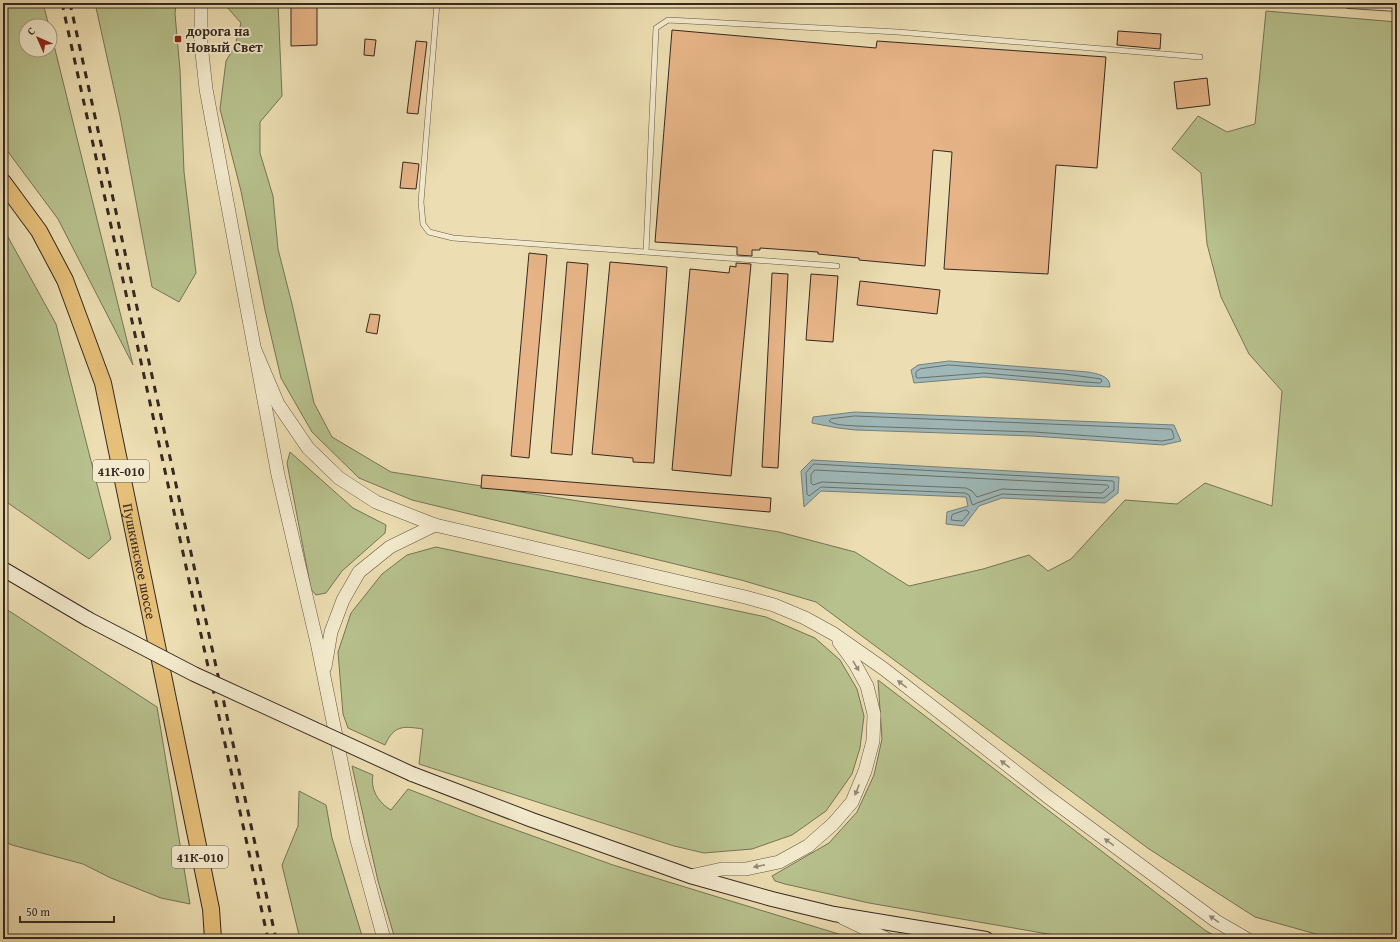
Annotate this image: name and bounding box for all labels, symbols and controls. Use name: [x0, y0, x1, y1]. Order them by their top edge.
north arrow: [18, 18, 58, 58]
place label: дорога на Новый Свет: [186, 21, 263, 57]
text: С: [23, 23, 39, 39]
marker: дорога на Новый Свет: [173, 34, 183, 44]
road number: 41К-010: [93, 460, 149, 482]
street label: Пушкинское шоссе: [118, 502, 161, 621]
one-way arrow: [852, 660, 859, 672]
one-way arrow: [897, 680, 908, 688]
one-way arrow: [1000, 759, 1011, 768]
one-way arrow: [854, 784, 860, 796]
one-way arrow: [1104, 838, 1114, 846]
road number: 41К-010: [172, 846, 228, 868]
one-way arrow: [752, 863, 765, 869]
scale bar: [20, 898, 114, 924]
text: 50 m: [26, 903, 50, 920]
one-way arrow: [1208, 915, 1219, 923]

